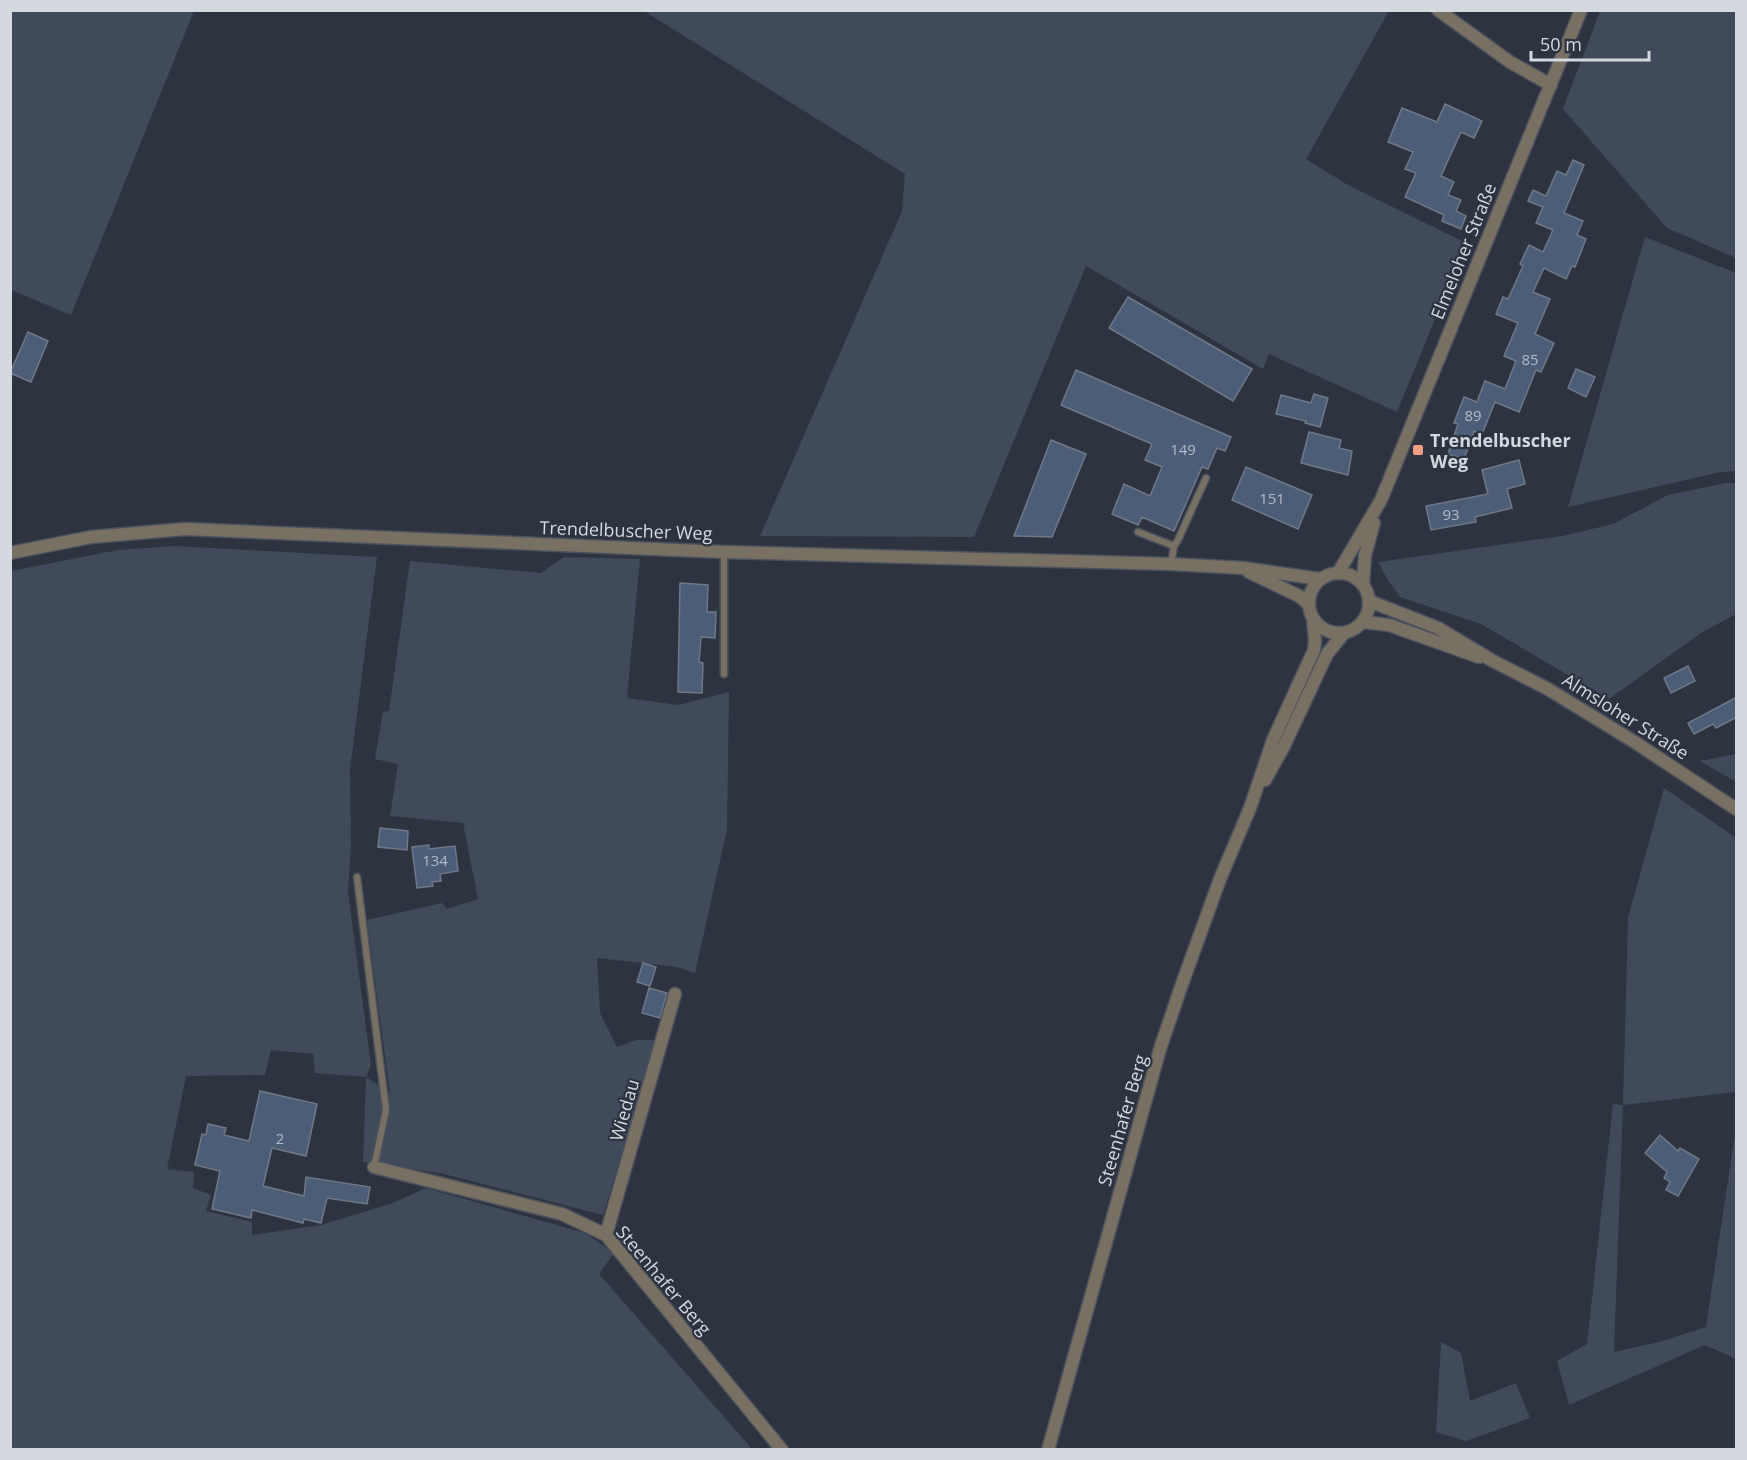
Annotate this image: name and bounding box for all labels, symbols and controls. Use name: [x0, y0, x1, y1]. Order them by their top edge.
scale bar: [1531, 24, 1650, 62]
text: 50 m: [1540, 32, 1582, 56]
street label: Elmeloher Straße: [1425, 179, 1501, 323]
house number: 85: [1521, 349, 1539, 369]
house number: 89: [1464, 405, 1482, 425]
place label: Trendelbuscher Weg: [1430, 428, 1571, 473]
house number: 149: [1170, 439, 1196, 459]
marker: Trendelbuscher Weg: [1411, 443, 1425, 457]
house number: 151: [1259, 488, 1285, 508]
house number: 93: [1442, 504, 1460, 524]
street label: Trendelbuscher Weg: [539, 515, 713, 545]
street label: Almsloher Straße: [1558, 667, 1694, 765]
house number: 134: [422, 850, 448, 870]
street label: Steenhafer Berg: [1092, 1051, 1152, 1189]
street label: Wiedau: [604, 1076, 644, 1144]
house number: 2: [276, 1128, 284, 1148]
street label: Steenhafer Berg: [611, 1220, 717, 1340]

